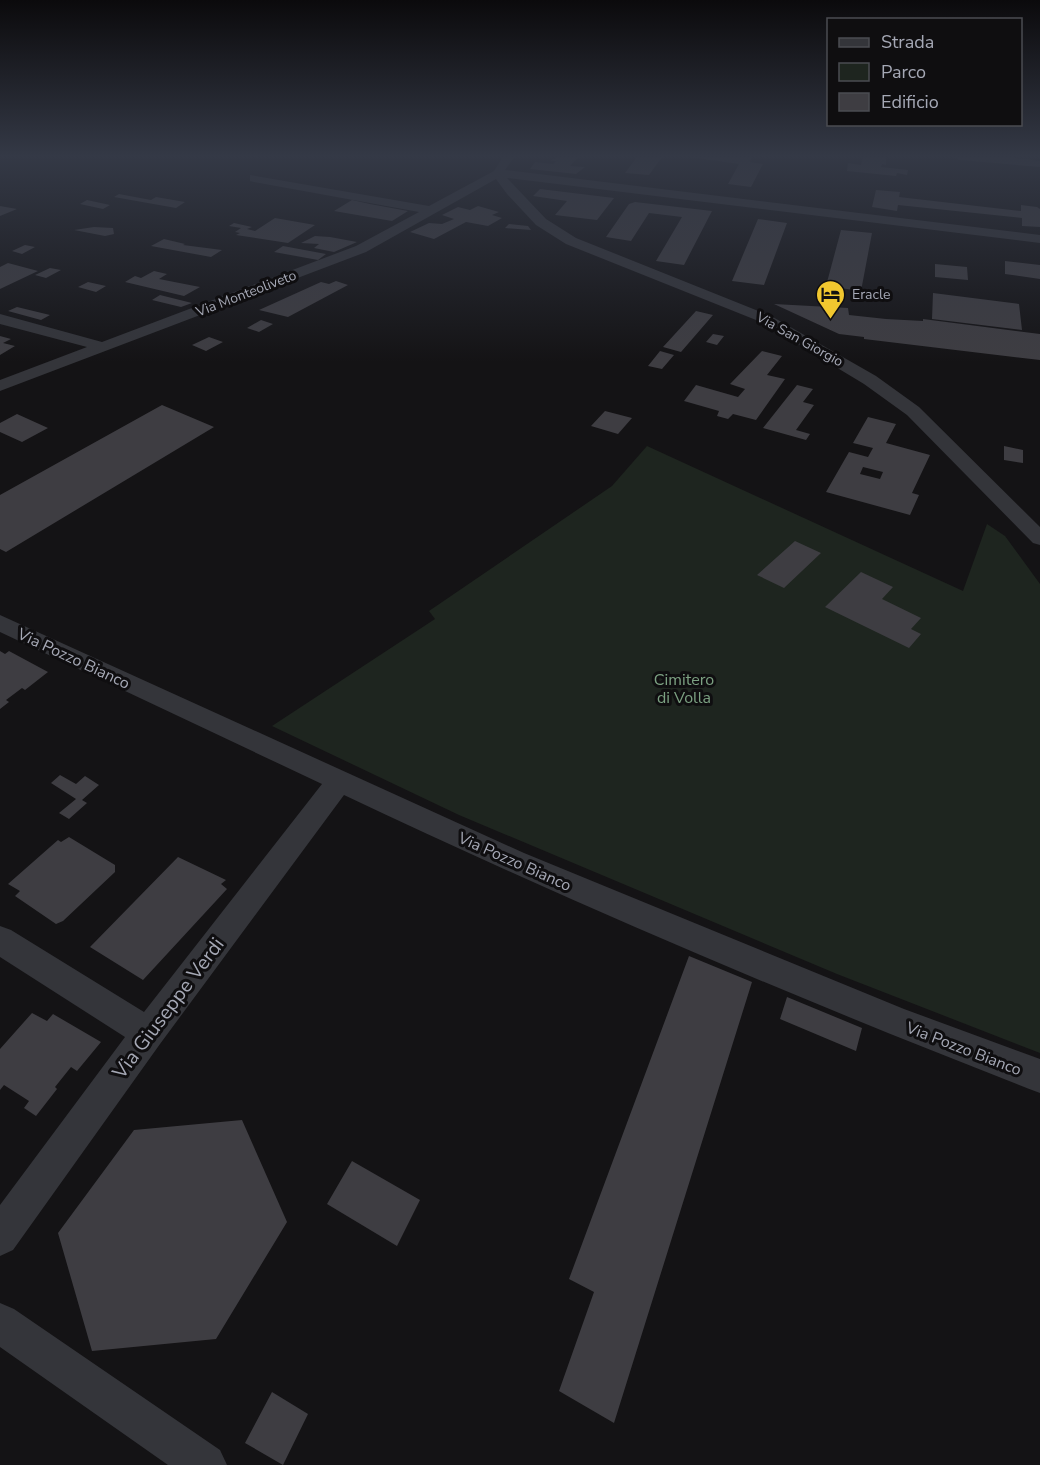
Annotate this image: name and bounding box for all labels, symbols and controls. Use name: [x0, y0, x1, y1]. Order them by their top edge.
legend: [827, 18, 1022, 126]
text: Strada: [881, 30, 934, 54]
text: Parco: [881, 60, 926, 84]
text: Edificio: [881, 90, 939, 114]
street label: Via Monteoliveto: [192, 265, 299, 322]
hotel icon: Eracle: [815, 278, 847, 320]
place label: Eracle: [852, 285, 891, 304]
street label: Via San Giorgio: [752, 307, 847, 371]
street label: Via Pozzo Bianco: [13, 623, 134, 695]
park label: Cimitero di Volla: [654, 669, 714, 709]
street label: Via Pozzo Bianco: [454, 827, 575, 897]
street label: Via Giuseppe Verdi: [106, 932, 230, 1085]
street label: Via Pozzo Bianco: [902, 1016, 1025, 1081]

